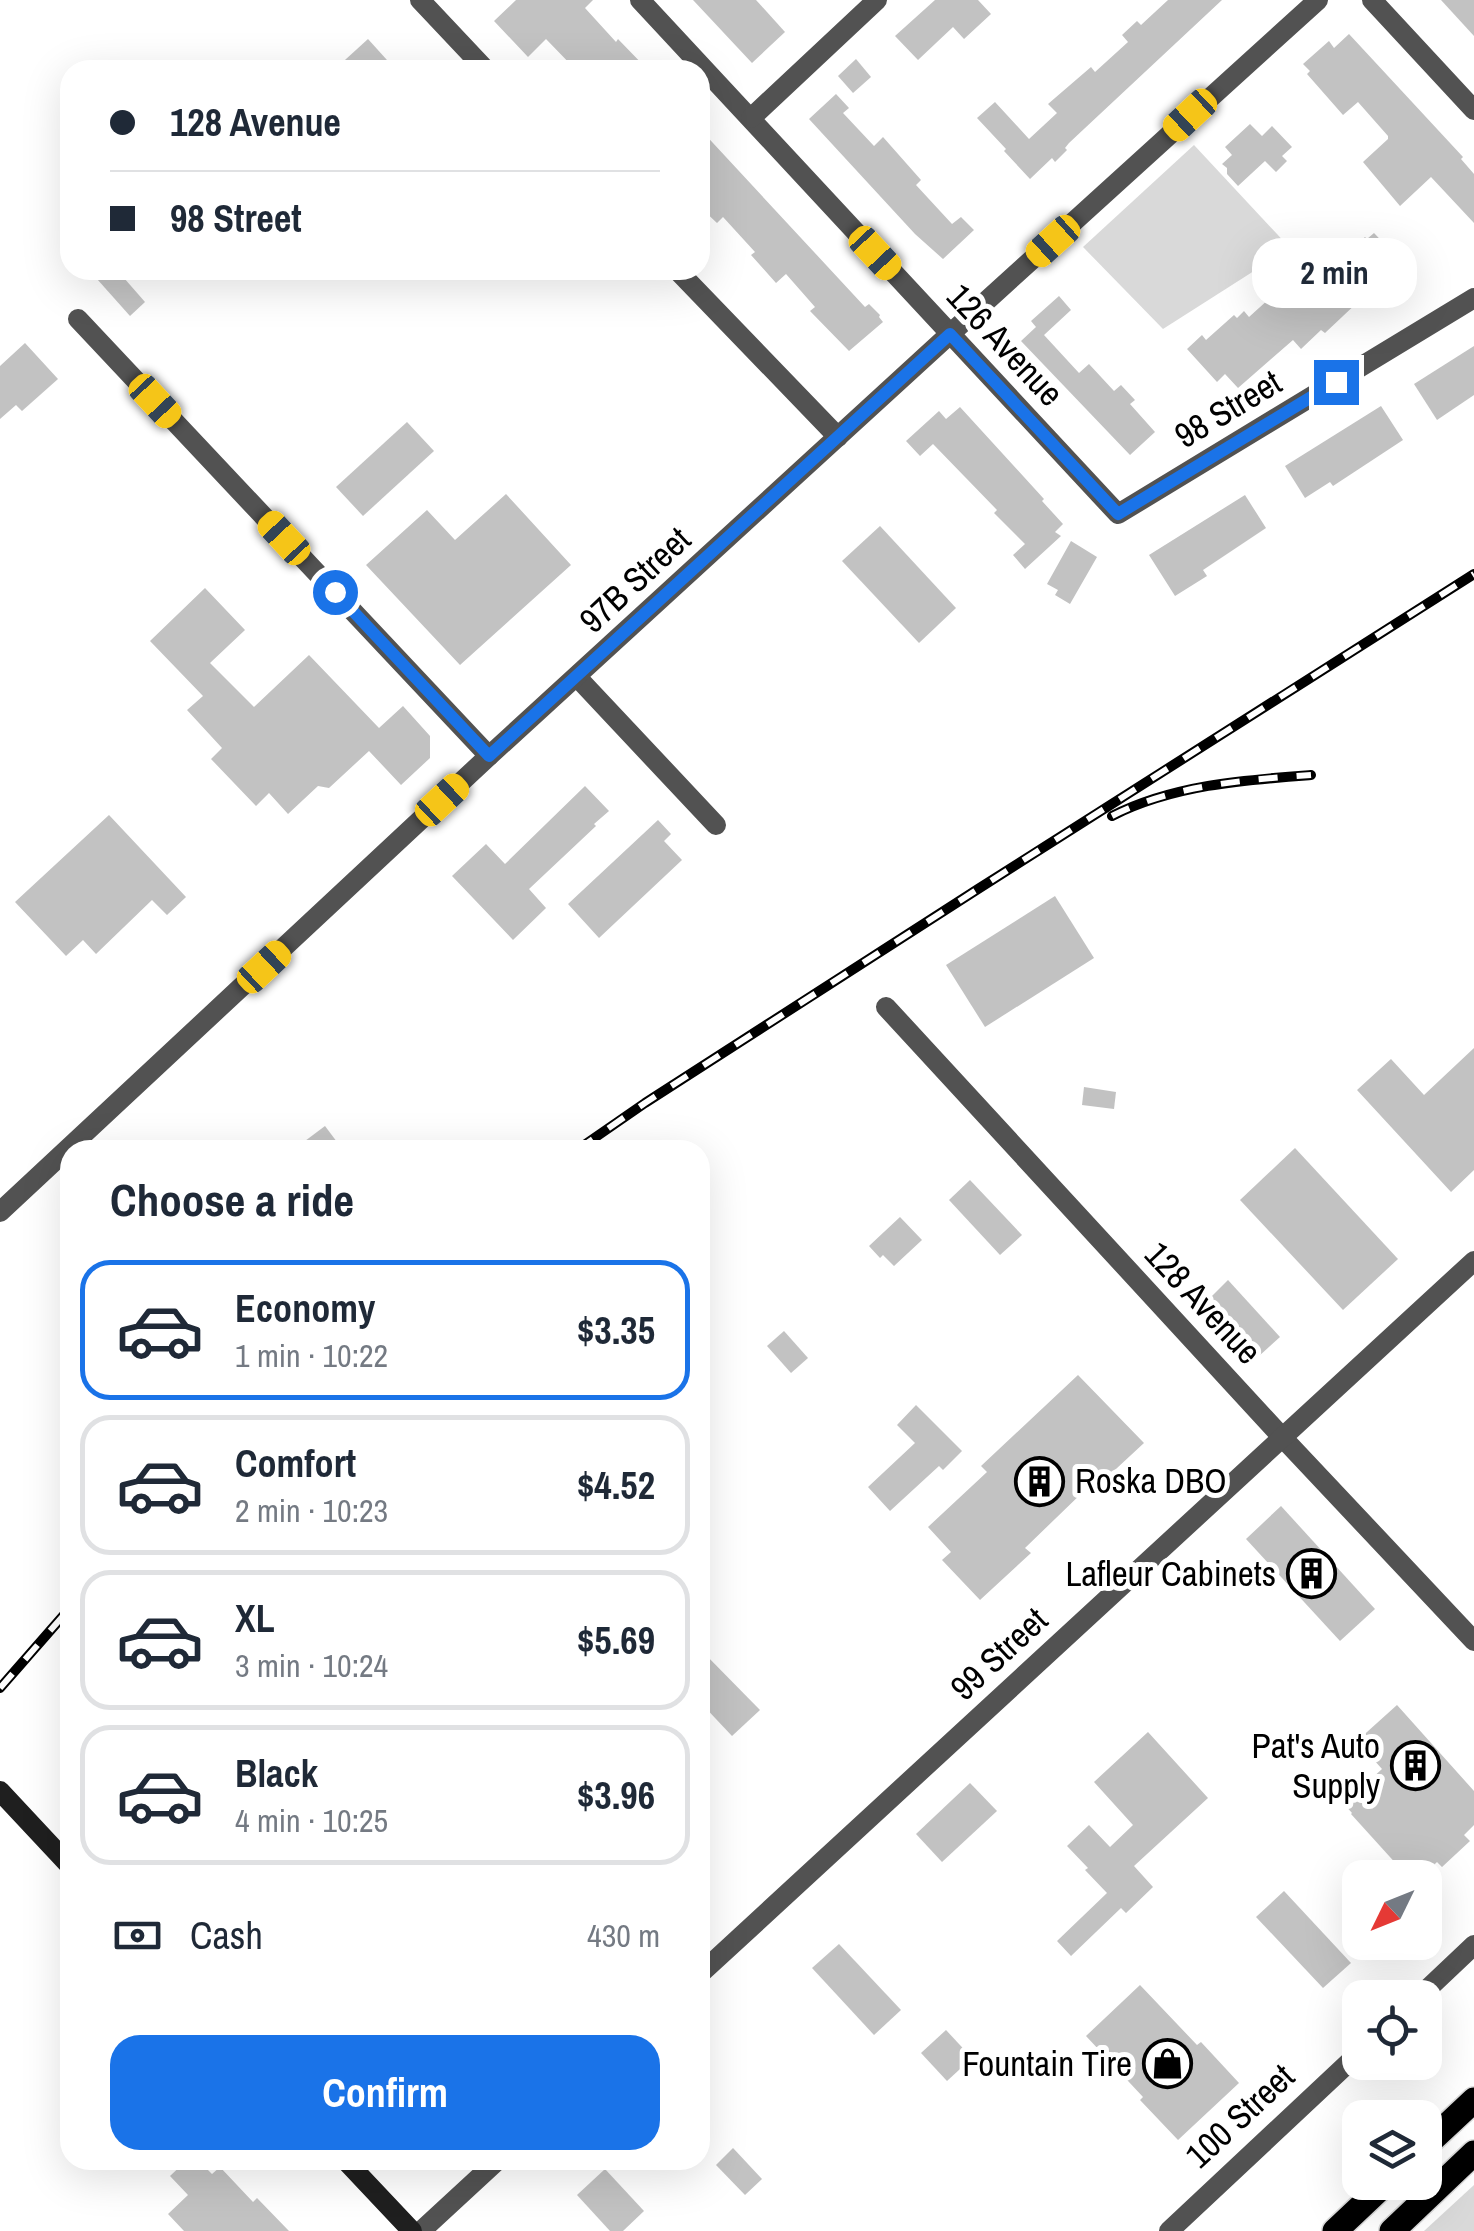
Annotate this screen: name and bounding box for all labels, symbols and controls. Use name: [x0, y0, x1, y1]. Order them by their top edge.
car: [1158, 84, 1222, 146]
text: 128 Avenue: [170, 97, 341, 148]
text: 98 Street: [170, 193, 302, 244]
car: [1021, 210, 1085, 272]
car: [844, 221, 906, 285]
callout: 2 min: [1254, 237, 1418, 307]
text: 2 min: [1300, 251, 1369, 294]
street label: 126 Avenue: [937, 273, 1074, 416]
street label: 98 Street: [1166, 358, 1290, 459]
route end: [1314, 360, 1359, 405]
car: [124, 369, 186, 433]
car: [253, 506, 315, 570]
street label: 97B Street: [569, 516, 700, 643]
route start: [313, 570, 358, 615]
car: [410, 769, 474, 831]
car: [232, 936, 296, 998]
text: Choose a ride: [110, 1169, 354, 1230]
street label: 128 Avenue: [1135, 1231, 1272, 1374]
text: Economy: [235, 1283, 375, 1334]
icon: car: [115, 1285, 205, 1375]
text: $3.35: [577, 1305, 655, 1356]
text: 1 min · 10:22: [235, 1334, 388, 1377]
text: Comfort: [235, 1438, 356, 1489]
icon: car: [115, 1440, 205, 1530]
building icon: Roska DBO: [1014, 1455, 1066, 1507]
place label: Roska DBO: [1075, 1457, 1227, 1504]
text: $4.52: [577, 1460, 655, 1511]
text: 2 min · 10:23: [235, 1489, 388, 1532]
building icon: Lafleur Cabinets: [1285, 1548, 1337, 1600]
place label: Lafleur Cabinets: [1065, 1550, 1276, 1597]
text: XL: [235, 1593, 275, 1644]
icon: car: [115, 1595, 205, 1685]
street label: 99 Street: [940, 1597, 1057, 1711]
text: $5.69: [577, 1615, 655, 1666]
text: 3 min · 10:24: [235, 1644, 388, 1687]
place label: Pat's Auto Supply: [1252, 1722, 1381, 1809]
building icon: Pat's Auto Supply: [1389, 1740, 1441, 1792]
text: Black: [235, 1748, 318, 1799]
icon: car: [115, 1750, 205, 1840]
text: $3.96: [577, 1770, 655, 1821]
text: 4 min · 10:25: [235, 1799, 388, 1842]
north arrow: [1342, 1860, 1442, 1960]
map controls: [1342, 1860, 1442, 2200]
icon: cash: [110, 1908, 165, 1963]
text: Cash: [190, 1910, 263, 1961]
text: 430 m: [587, 1914, 660, 1957]
button: locate: [1342, 1980, 1442, 2080]
button: Confirm: [110, 2035, 660, 2150]
shop icon: Fountain Tire: [1141, 2038, 1193, 2090]
place label: Fountain Tire: [962, 2040, 1132, 2087]
street label: 100 Street: [1175, 2053, 1304, 2178]
button: layers: [1342, 2100, 1442, 2200]

